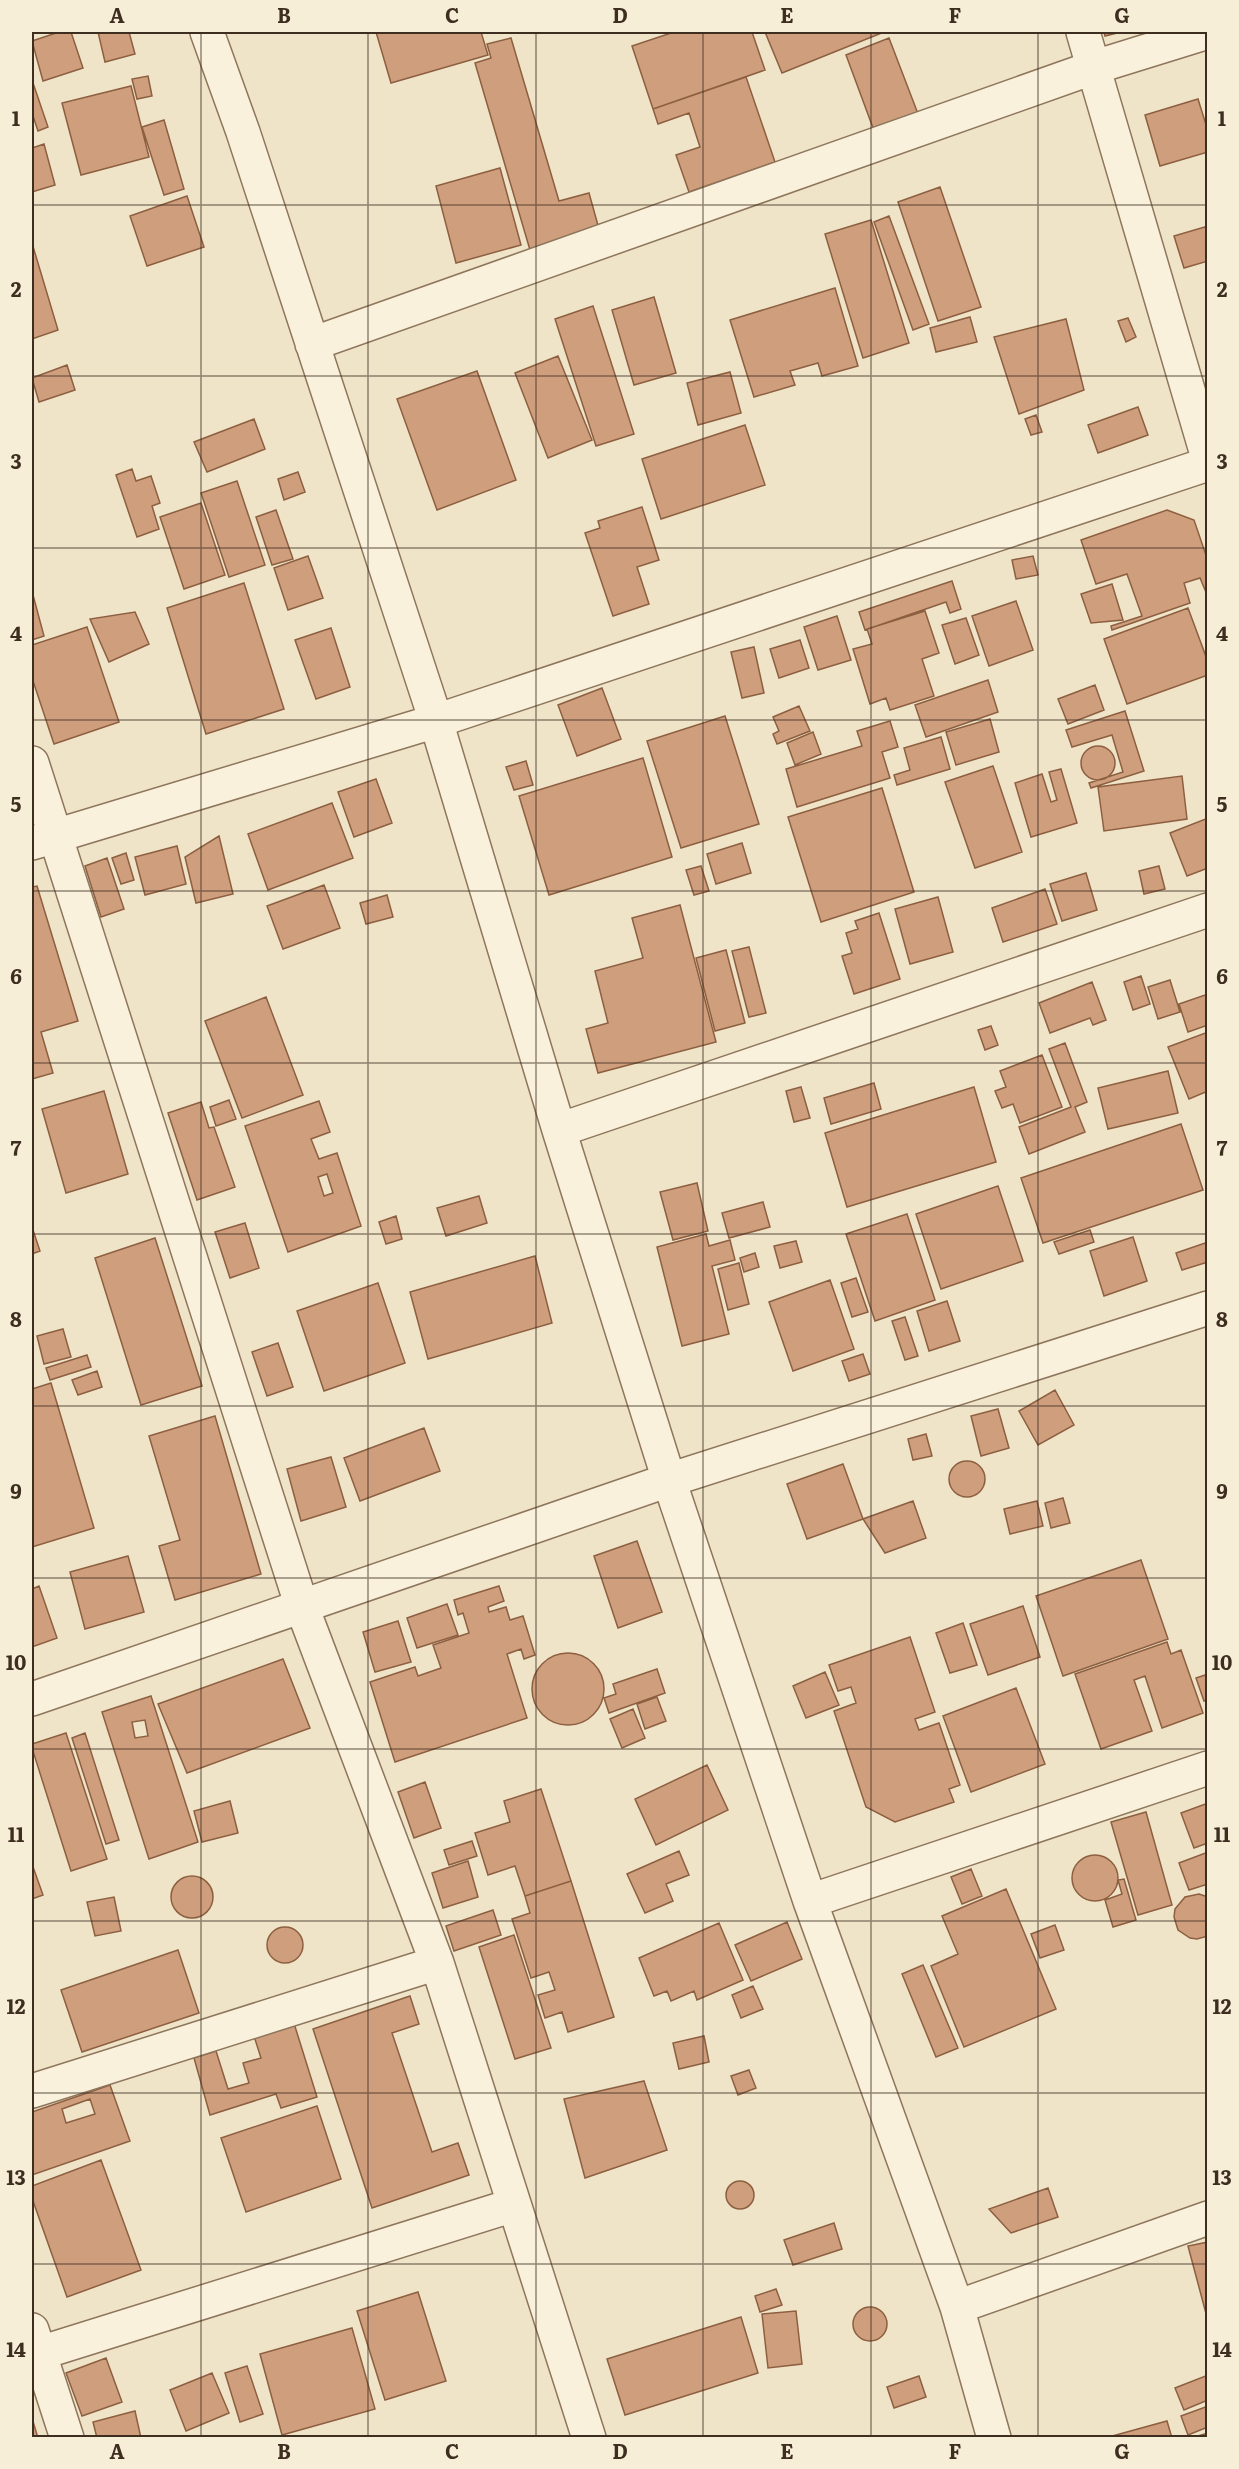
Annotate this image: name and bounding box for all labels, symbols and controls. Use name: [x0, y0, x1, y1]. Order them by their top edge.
text: A: [109, 0, 125, 29]
text: B: [277, 0, 291, 29]
text: C: [445, 0, 459, 29]
text: D: [612, 0, 628, 29]
text: E: [780, 0, 794, 29]
text: F: [949, 0, 962, 29]
text: G: [1114, 0, 1130, 29]
text: 1: [12, 102, 20, 132]
text: 1: [1218, 102, 1226, 132]
text: 2: [11, 273, 22, 303]
text: 2: [1217, 273, 1228, 303]
text: 3: [10, 445, 22, 475]
text: 3: [1216, 445, 1228, 475]
text: 4: [10, 617, 22, 647]
text: 4: [1216, 617, 1228, 647]
text: 5: [11, 788, 22, 818]
text: 5: [1217, 788, 1228, 818]
text: 6: [10, 960, 22, 990]
text: 6: [1216, 960, 1228, 990]
text: 7: [11, 1132, 22, 1162]
text: 7: [1217, 1132, 1228, 1162]
text: 8: [10, 1303, 22, 1333]
text: 8: [1216, 1303, 1228, 1333]
text: 9: [10, 1475, 22, 1505]
text: 9: [1216, 1475, 1228, 1505]
text: 10: [6, 1646, 26, 1676]
text: 10: [1212, 1646, 1232, 1676]
text: 11: [8, 1818, 24, 1848]
text: 11: [1214, 1818, 1230, 1848]
text: 12: [6, 1990, 26, 2020]
text: 12: [1212, 1990, 1232, 2020]
text: 13: [6, 2161, 26, 2191]
text: 13: [1212, 2161, 1232, 2191]
text: 14: [6, 2333, 26, 2363]
text: 14: [1212, 2333, 1232, 2363]
text: A: [109, 2435, 125, 2465]
text: B: [277, 2435, 291, 2465]
text: C: [445, 2435, 459, 2465]
text: D: [612, 2435, 628, 2465]
text: E: [780, 2435, 794, 2465]
text: F: [949, 2435, 962, 2465]
text: G: [1114, 2435, 1130, 2465]

